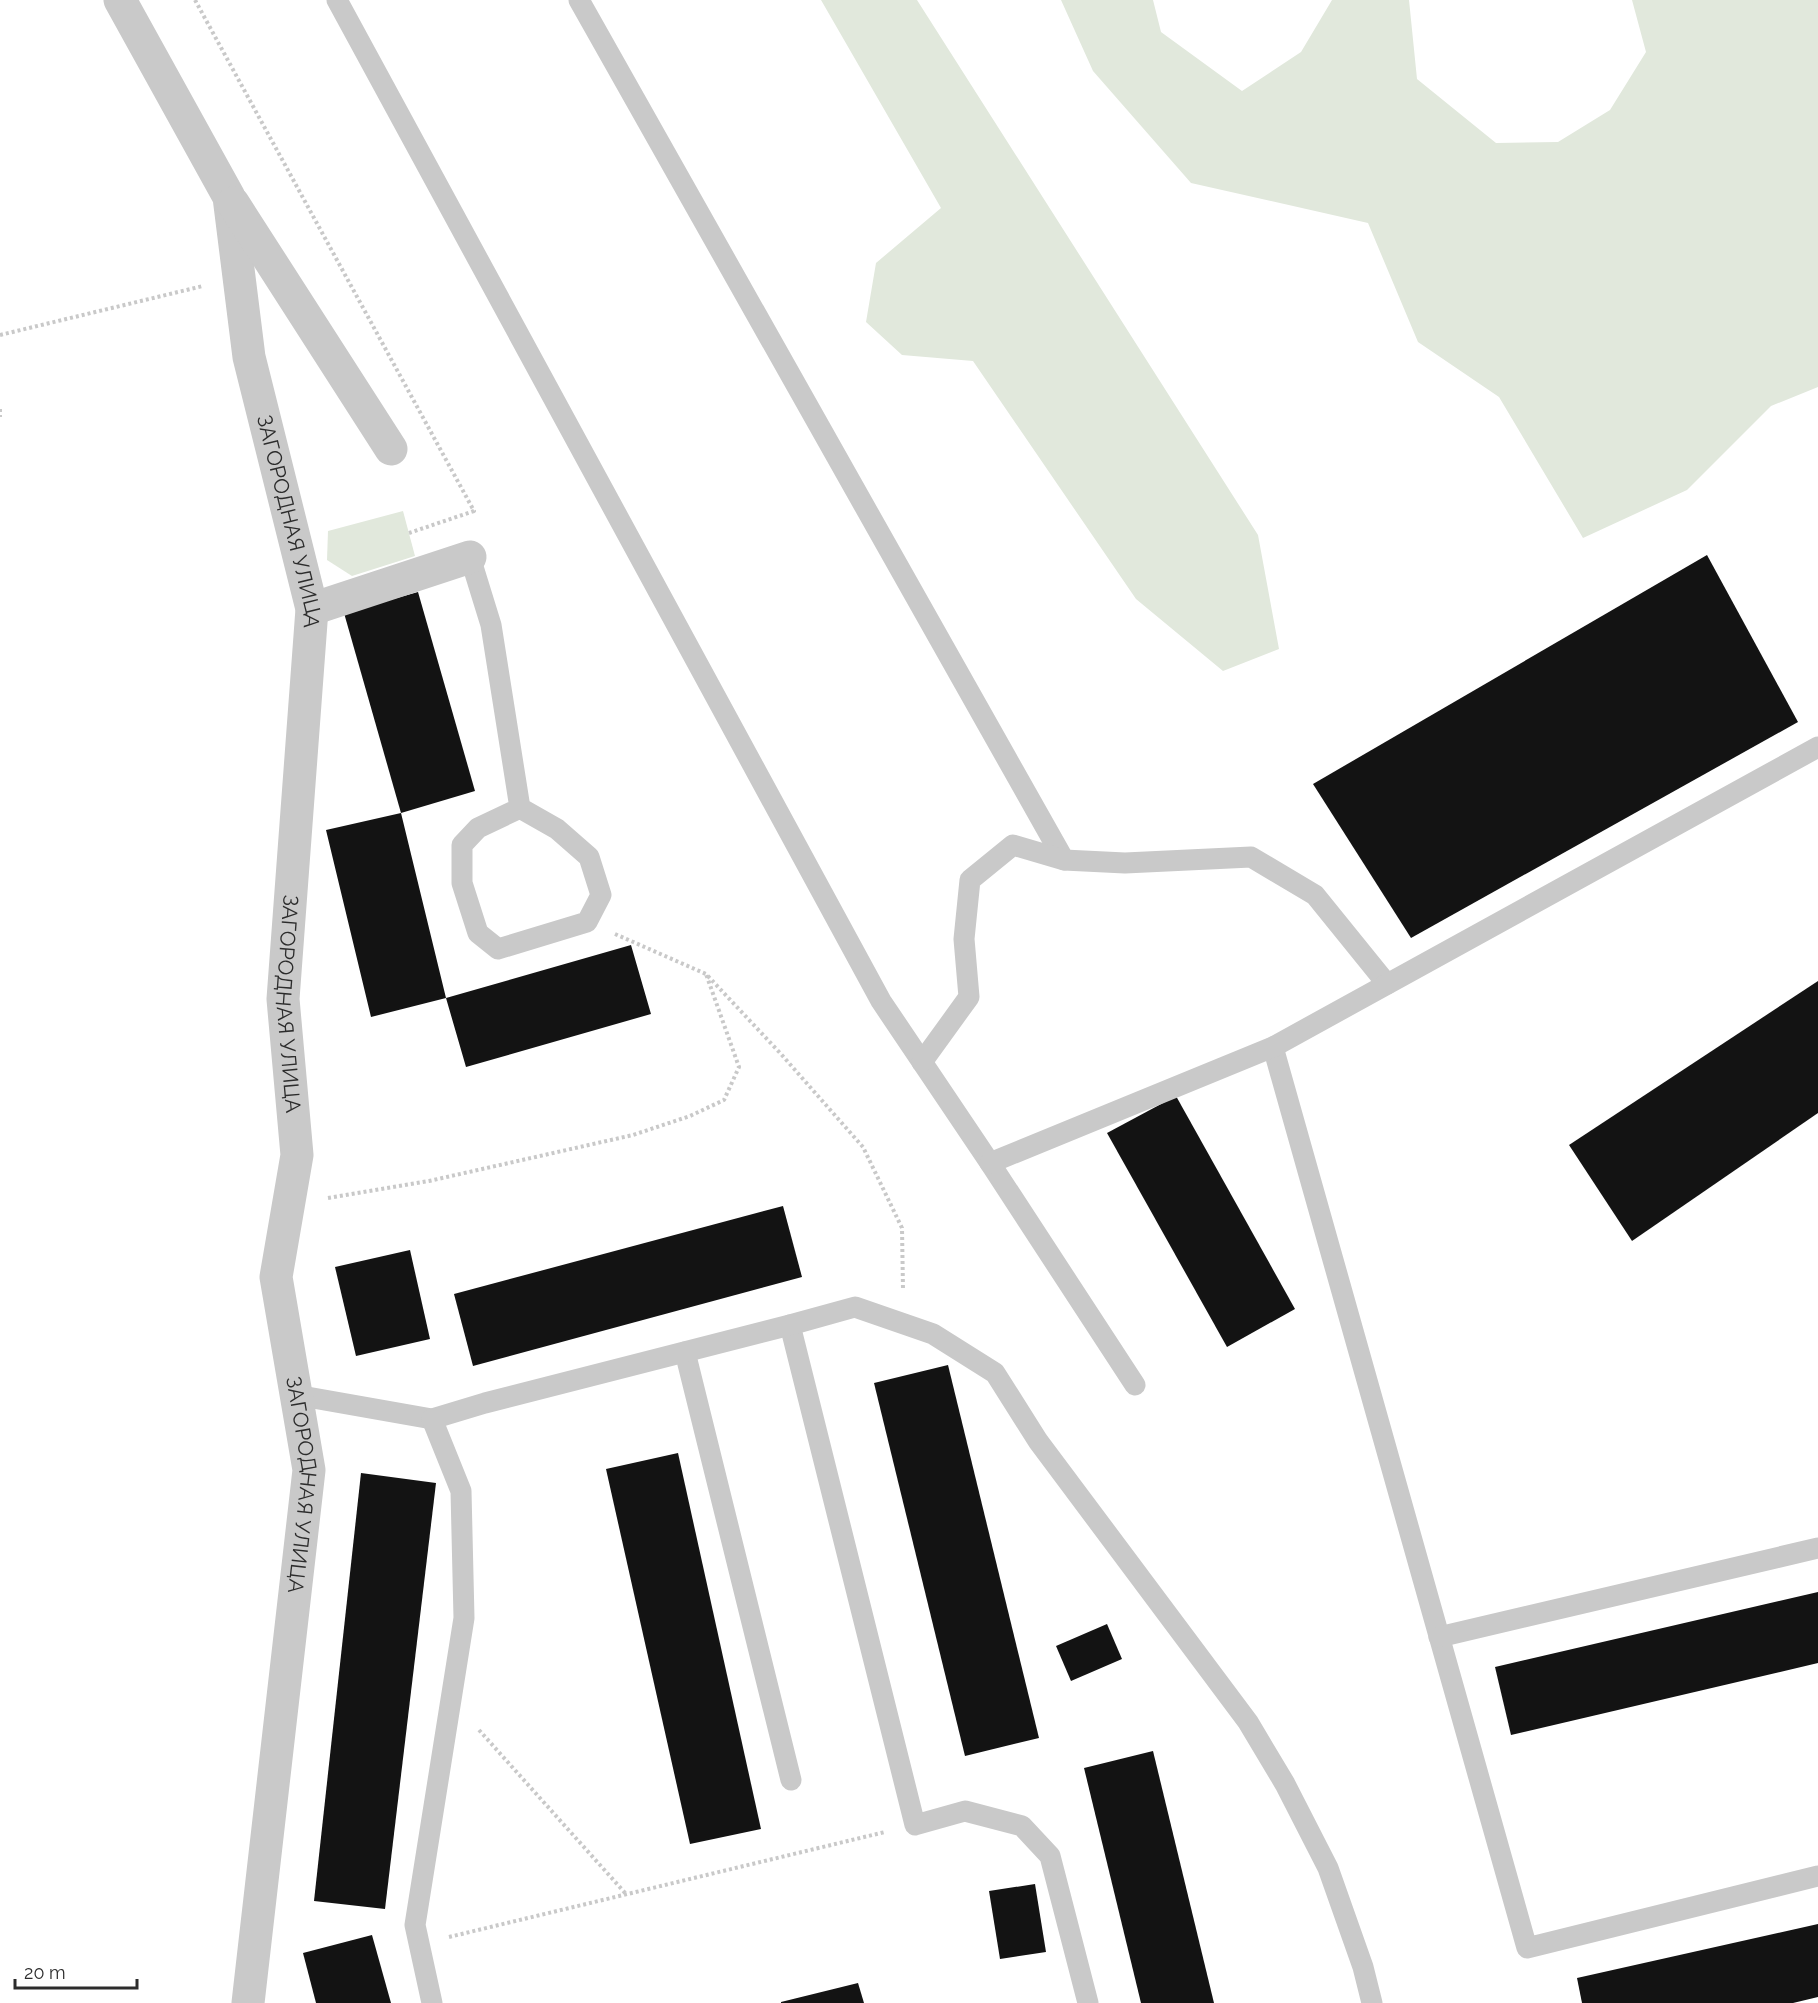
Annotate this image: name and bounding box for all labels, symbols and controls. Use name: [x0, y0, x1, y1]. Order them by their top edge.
street label: ЗАГОРОДНАЯ УЛИЦА: [252, 412, 326, 629]
street label: ЗАГОРОДНАЯ УЛИЦА: [270, 894, 306, 1114]
street label: ЗАГОРОДНАЯ УЛИЦА: [281, 1374, 322, 1595]
scale bar: [15, 1952, 136, 1990]
text: 20 m: [24, 1962, 66, 1983]

